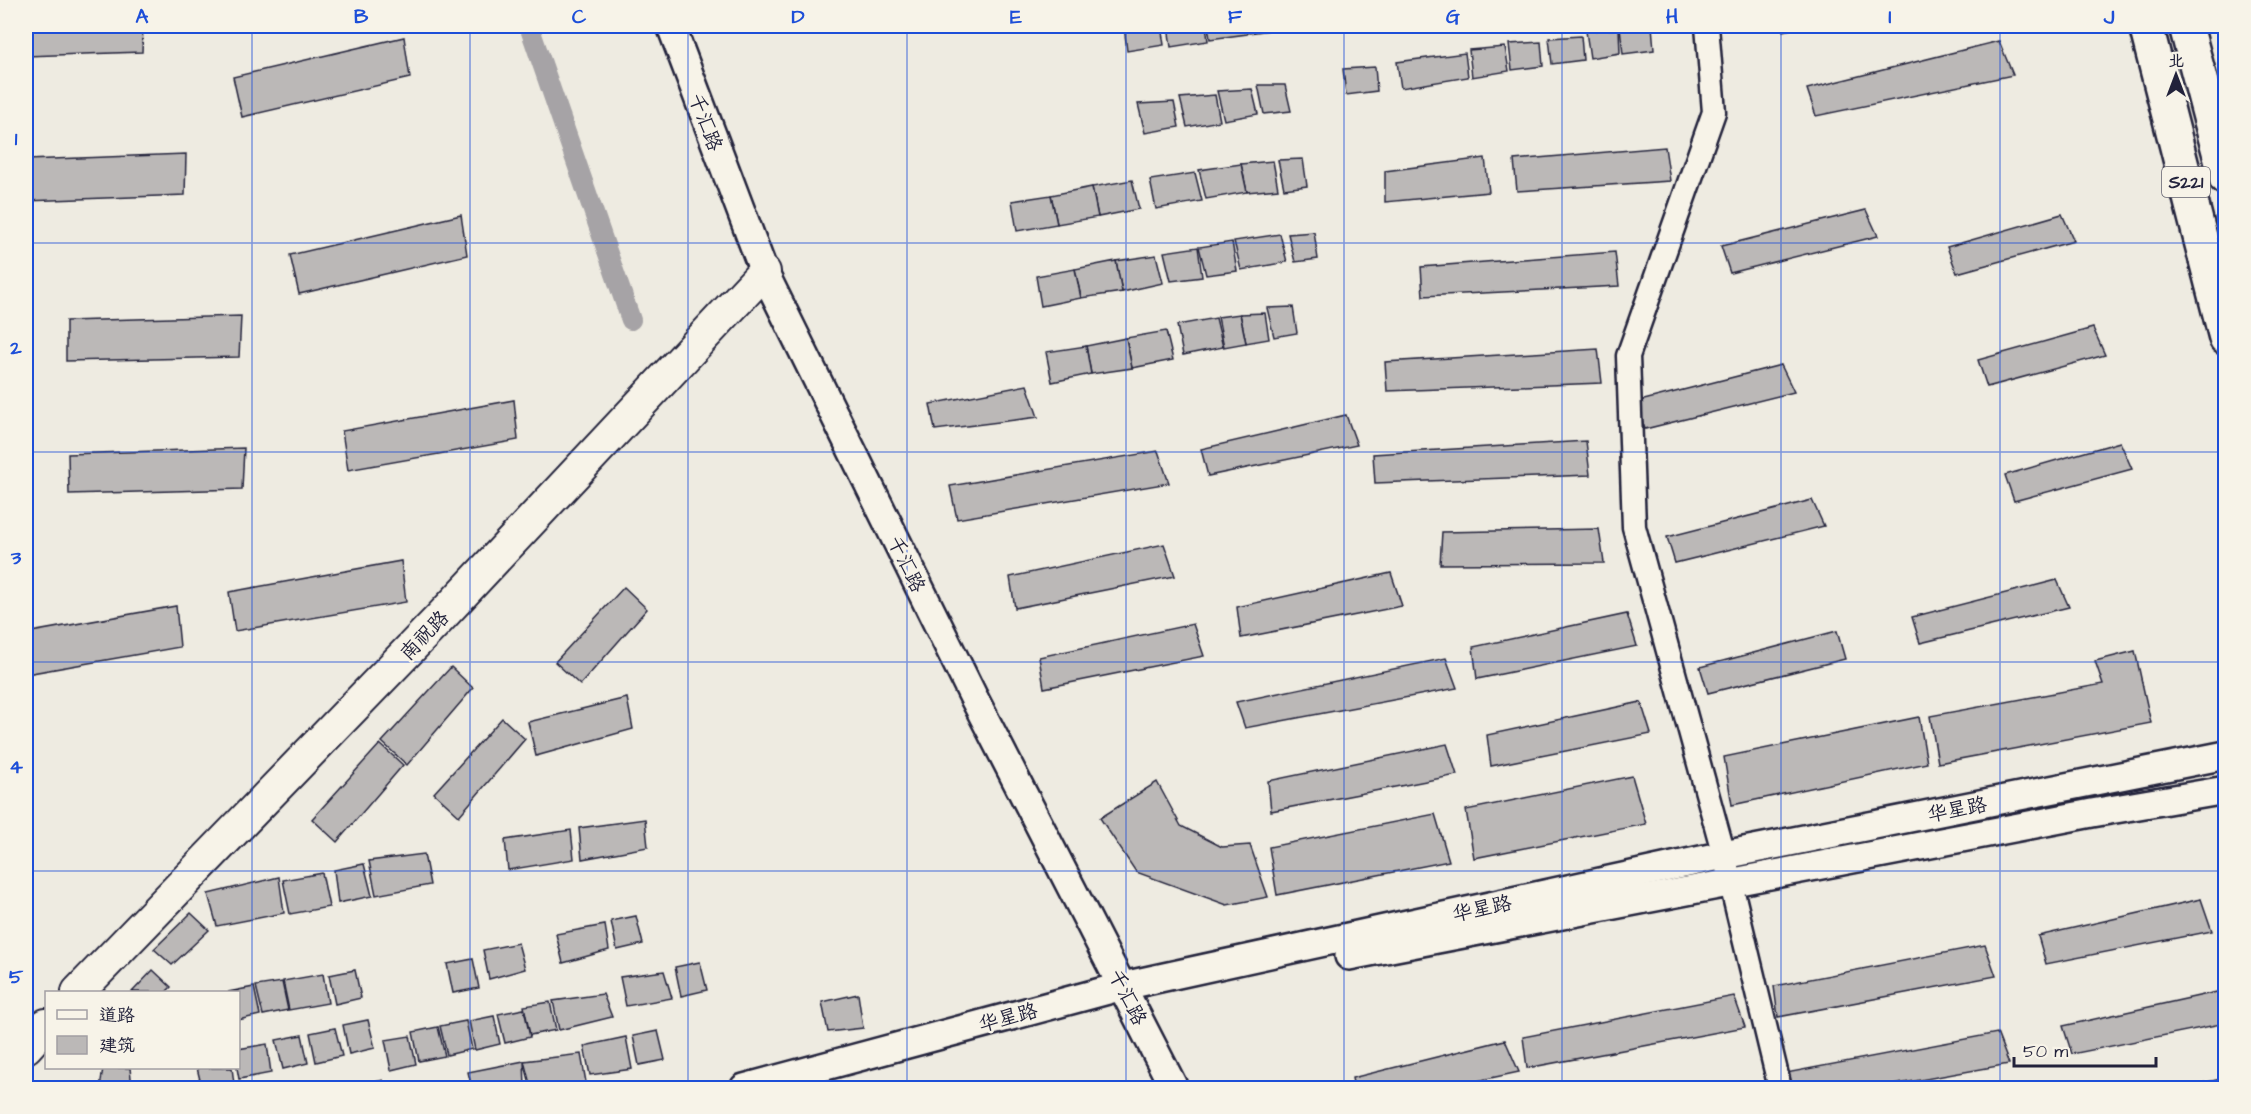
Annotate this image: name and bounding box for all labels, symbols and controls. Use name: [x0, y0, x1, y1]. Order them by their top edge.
text: A: [136, 3, 149, 31]
text: B: [354, 3, 369, 31]
text: C: [572, 3, 587, 31]
text: D: [792, 3, 805, 31]
text: E: [1010, 3, 1022, 31]
text: F: [1228, 3, 1243, 31]
text: G: [1446, 3, 1460, 31]
text: H: [1666, 3, 1678, 31]
text: I: [1888, 3, 1892, 31]
text: J: [2103, 3, 2115, 31]
north arrow: [2146, 45, 2206, 105]
text: 北: [2168, 50, 2184, 72]
street label: 千汇路: [681, 89, 729, 156]
text: 1: [15, 125, 18, 153]
road number: S221: [2162, 167, 2210, 197]
text: 2: [9, 334, 22, 362]
street label: 千汇路: [880, 531, 932, 598]
text: 3: [10, 544, 22, 572]
street label: 南祝路: [394, 604, 456, 667]
text: 4: [9, 753, 23, 781]
street label: 华星路: [1925, 790, 1990, 829]
street label: 华星路: [1450, 889, 1515, 929]
text: 5: [9, 963, 24, 991]
street label: 千汇路: [1101, 964, 1154, 1031]
legend: [45, 991, 240, 1069]
street label: 华星路: [976, 996, 1042, 1039]
text: 道路: [99, 1003, 135, 1028]
scale bar: [2014, 1030, 2156, 1068]
text: 建筑: [99, 1033, 135, 1058]
text: 50 m: [2023, 1039, 2068, 1064]

